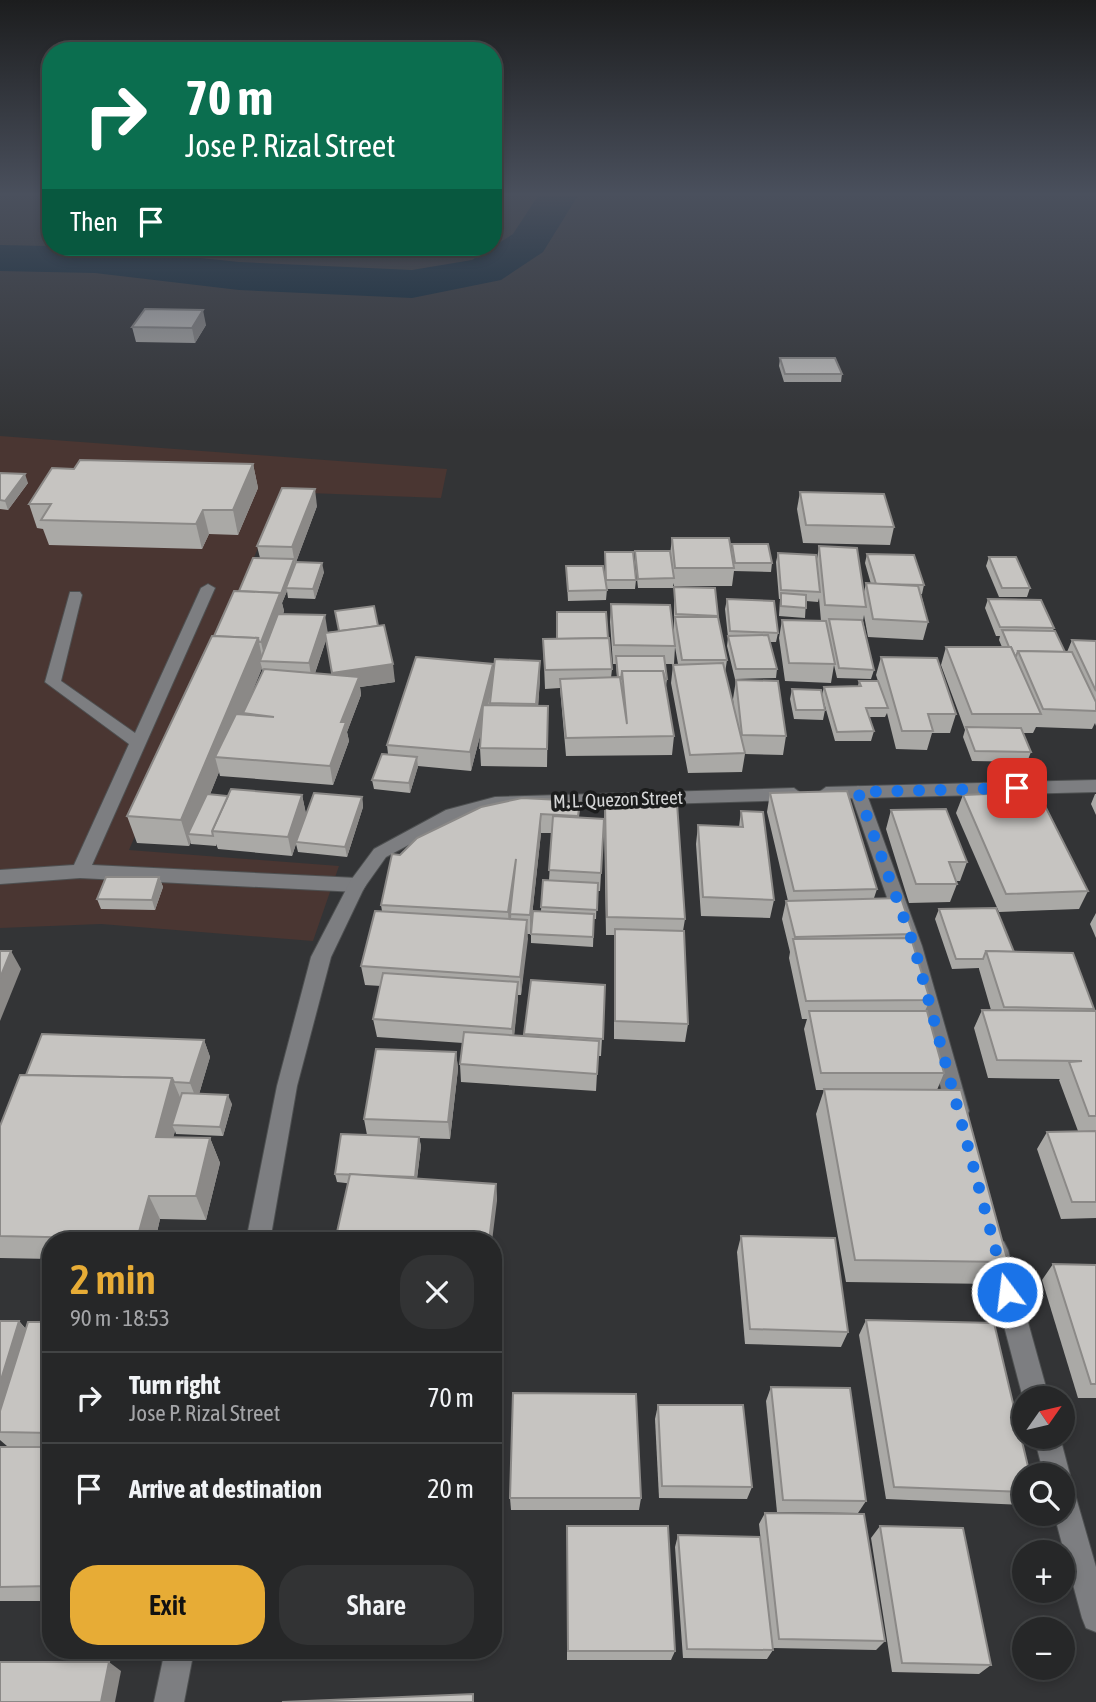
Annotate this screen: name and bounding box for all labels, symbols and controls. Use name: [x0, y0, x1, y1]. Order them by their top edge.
text: 70 m: [185, 69, 273, 125]
icon: right: [70, 70, 161, 161]
text: Jose P. Rizal Street: [185, 127, 396, 164]
icon: arrive: [132, 203, 170, 241]
text: Then: [70, 207, 118, 237]
pin: [987, 758, 1047, 818]
icon: arrive: [998, 769, 1036, 807]
street label: M. L. Quezon Street: [553, 786, 683, 812]
text: 2 min: [70, 1255, 156, 1303]
button: close: [400, 1255, 474, 1329]
position arrow: [970, 1255, 1044, 1329]
text: 90 m · 18:53: [70, 1305, 170, 1331]
text: Turn right: [129, 1370, 220, 1400]
icon: right: [70, 1379, 108, 1417]
text: 70 m: [427, 1383, 474, 1413]
north arrow: [1012, 1386, 1074, 1449]
map controls: [1012, 1386, 1075, 1680]
text: Jose P. Rizal Street: [129, 1400, 280, 1426]
button: search: [1012, 1463, 1075, 1526]
icon: arrive: [70, 1470, 108, 1508]
text: Arrive at destination: [129, 1474, 322, 1504]
text: 20 m: [427, 1474, 474, 1504]
button: +: [1012, 1540, 1075, 1603]
button: Exit: [70, 1565, 265, 1645]
button: Share: [279, 1565, 474, 1645]
button: −: [1012, 1617, 1075, 1680]

